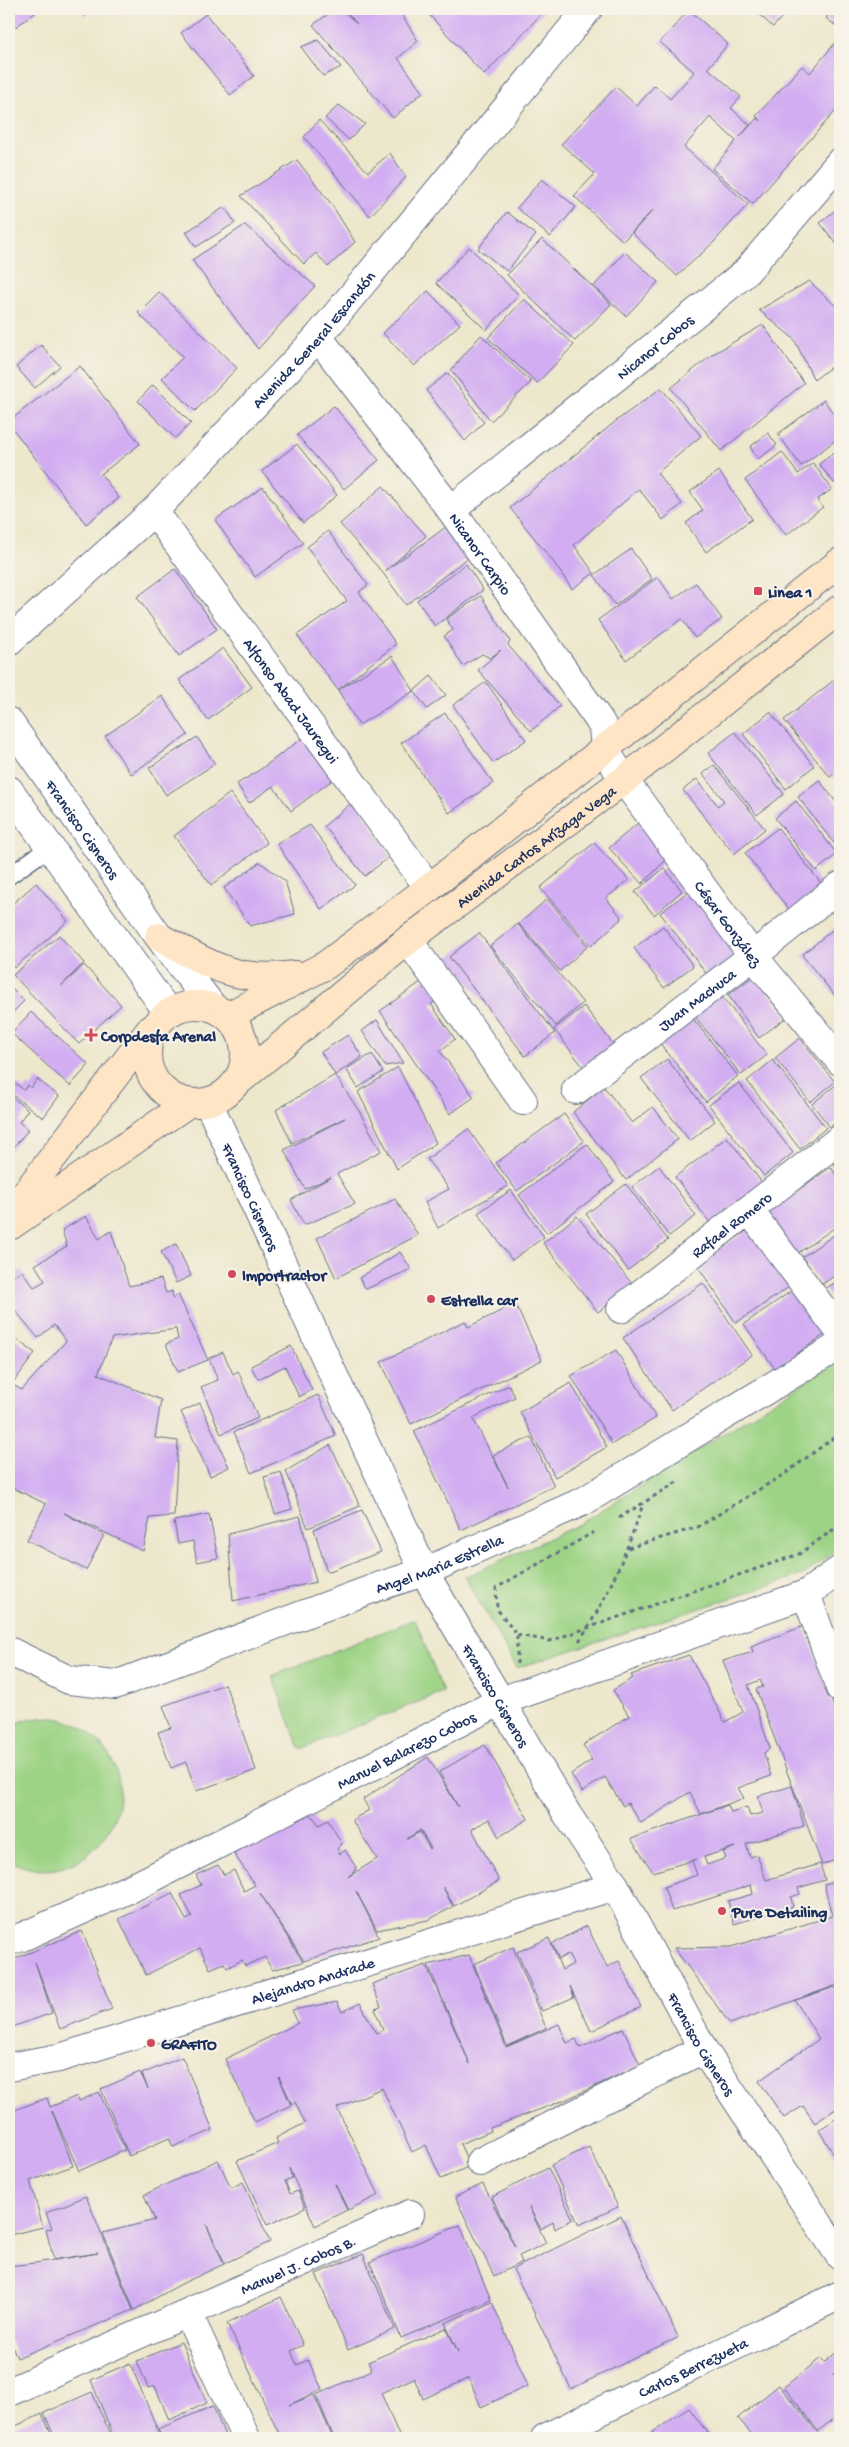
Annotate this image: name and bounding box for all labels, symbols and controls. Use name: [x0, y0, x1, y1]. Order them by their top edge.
street label: Avenida General Escandón: [250, 268, 381, 414]
street label: Nicanor Cobos: [614, 312, 700, 386]
street label: Nicanor Carpio: [443, 510, 514, 600]
marker: Linea 1: [752, 585, 764, 597]
place label: Linea 1: [768, 585, 812, 604]
street label: Alfonso Abad Jauregui: [237, 636, 341, 769]
street label: Francisco Cisneros: [39, 777, 122, 885]
street label: Avenida Carlos Arízaga Vega: [454, 782, 622, 914]
street label: César González: [688, 878, 765, 973]
street label: Juan Machuca: [656, 966, 742, 1037]
place label: Corpdesfa Arenal: [100, 1028, 216, 1048]
marker: Corpdesfa Arenal: [85, 1029, 97, 1041]
street label: Francisco Cisneros: [215, 1140, 282, 1256]
street label: Rafael Romero: [689, 1189, 777, 1264]
marker: Importractor: [226, 1268, 238, 1280]
place label: Importractor: [242, 1268, 328, 1287]
marker: Estrella car: [425, 1293, 437, 1305]
place label: Estrella car: [441, 1293, 519, 1312]
street label: Angel Maria Estrella: [373, 1532, 508, 1600]
street label: Francisco Cisneros: [455, 1641, 532, 1753]
street label: Manuel Balarezo Cobos: [335, 1709, 481, 1795]
marker: Pure Detailing: [716, 1905, 728, 1917]
place label: Pure Detailing: [731, 1905, 827, 1924]
street label: Alejandro Andrade: [249, 1955, 378, 2011]
street label: Francisco Cisneros: [661, 1990, 738, 2101]
marker: GRAFITO: [145, 2037, 157, 2049]
place label: GRAFITO: [161, 2037, 217, 2056]
street label: Manuel J. Cobos B.: [238, 2233, 360, 2301]
street label: Carlos Berrezueta: [636, 2335, 753, 2404]

